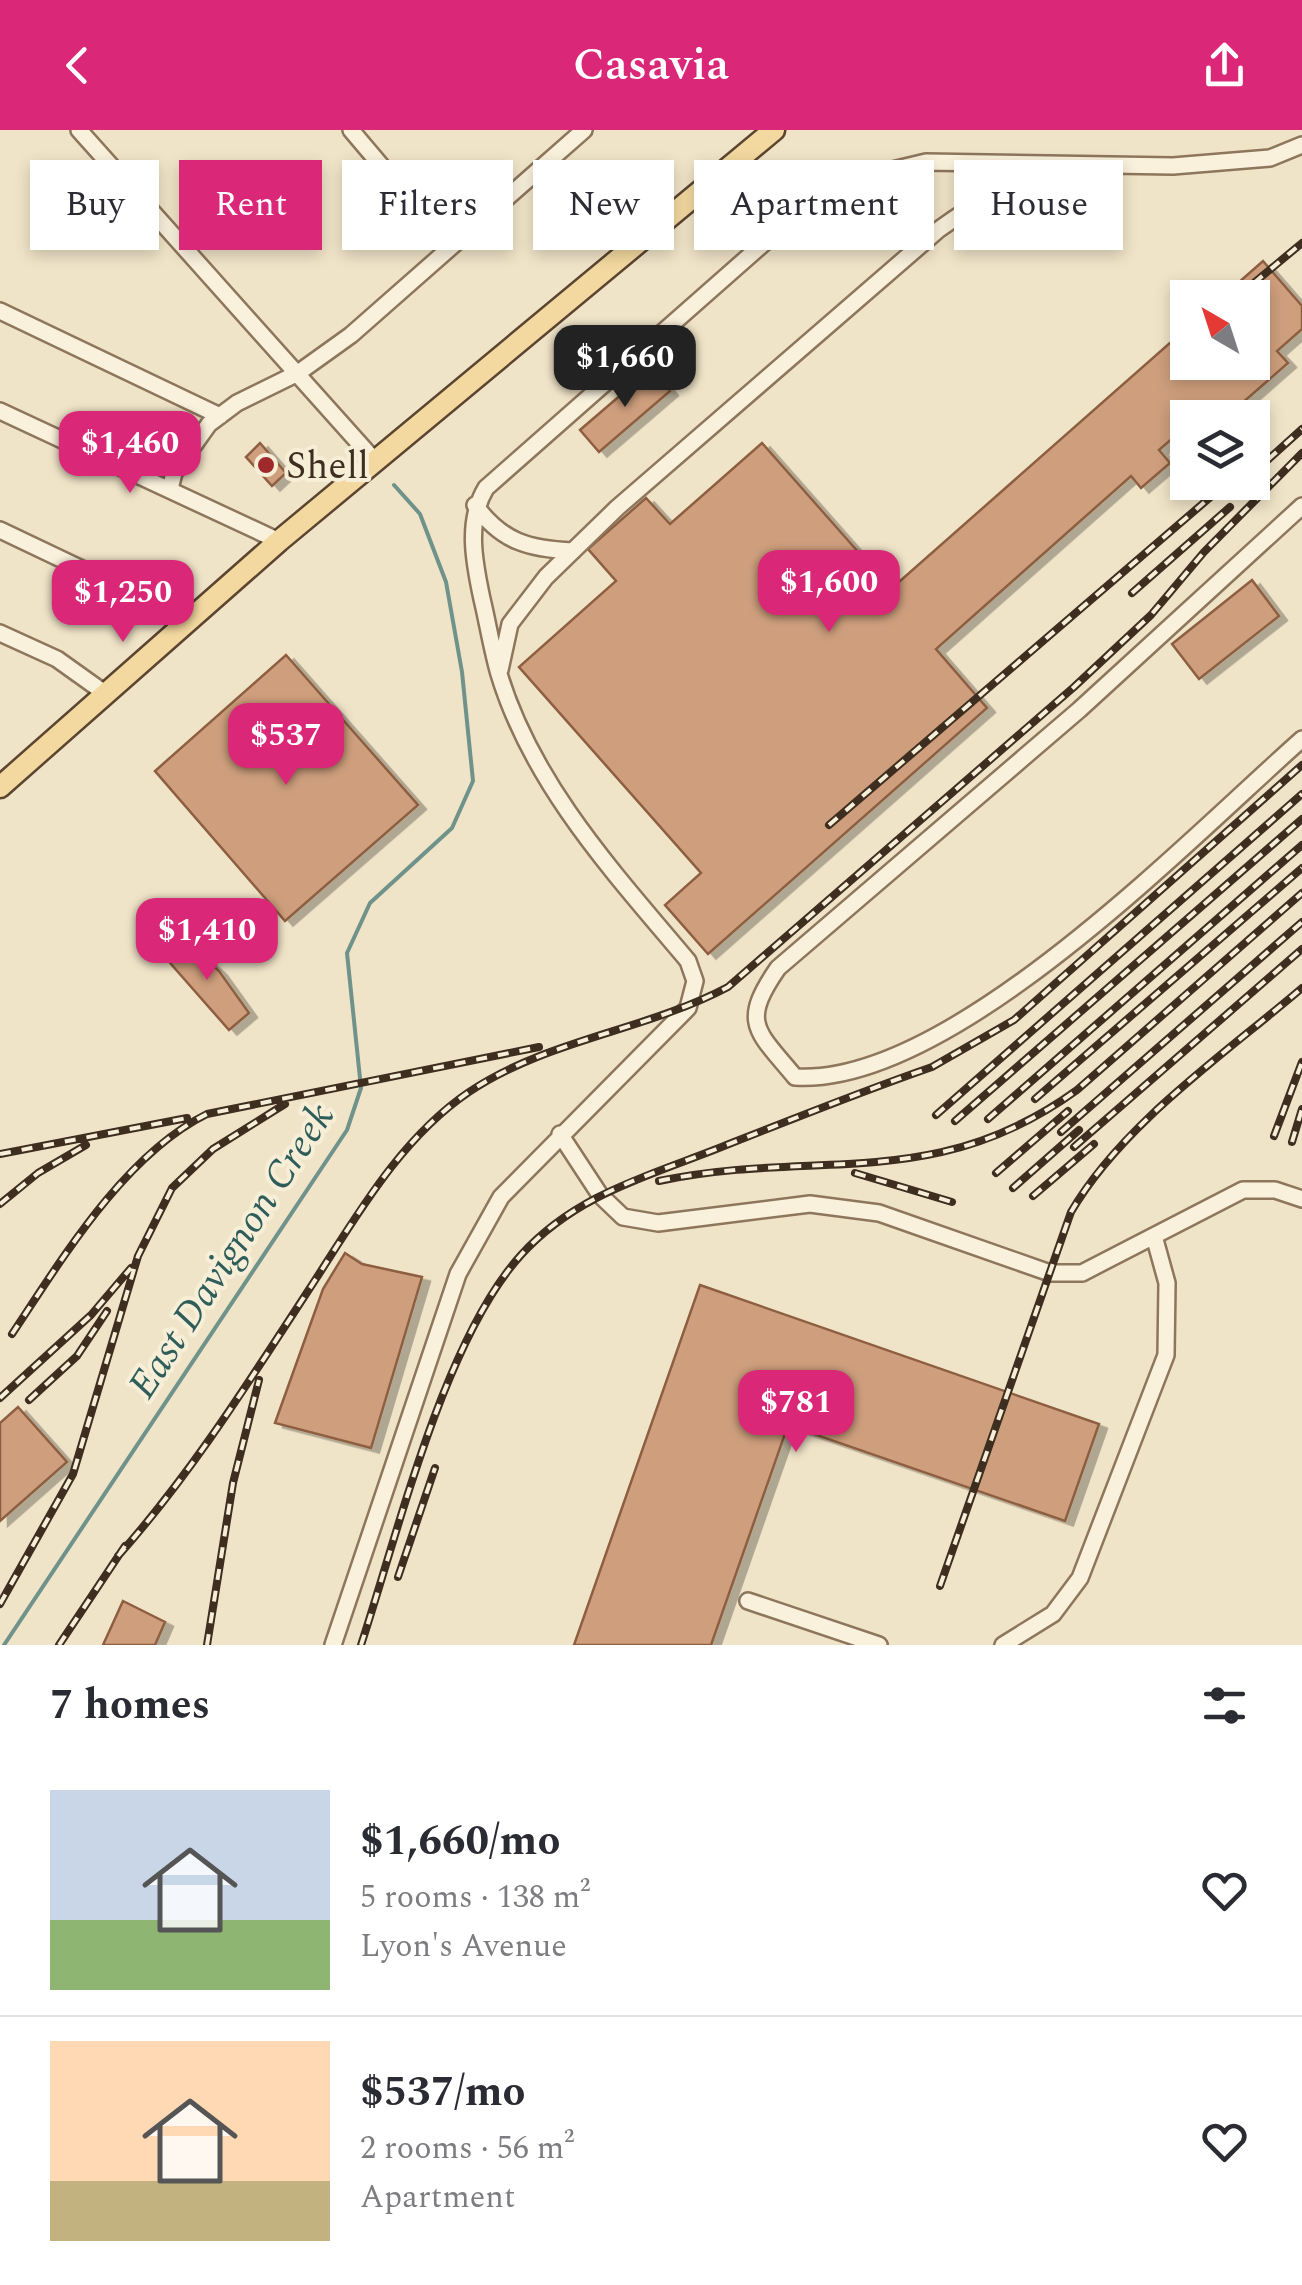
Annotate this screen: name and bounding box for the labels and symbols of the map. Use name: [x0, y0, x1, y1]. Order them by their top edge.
north arrow: [1170, 280, 1270, 380]
pin: $1,660: [544, 325, 706, 410]
pin: $1,460: [49, 411, 211, 496]
place label: Shell: [286, 438, 369, 496]
marker: Shell: [255, 454, 277, 476]
pin: $1,600: [748, 550, 910, 635]
pin: $1,250: [42, 560, 204, 645]
pin: $537: [227, 703, 345, 788]
pin: $1,410: [126, 898, 288, 983]
water label: East Davignon Creek: [113, 1091, 351, 1411]
pin: $781: [737, 1370, 855, 1455]

